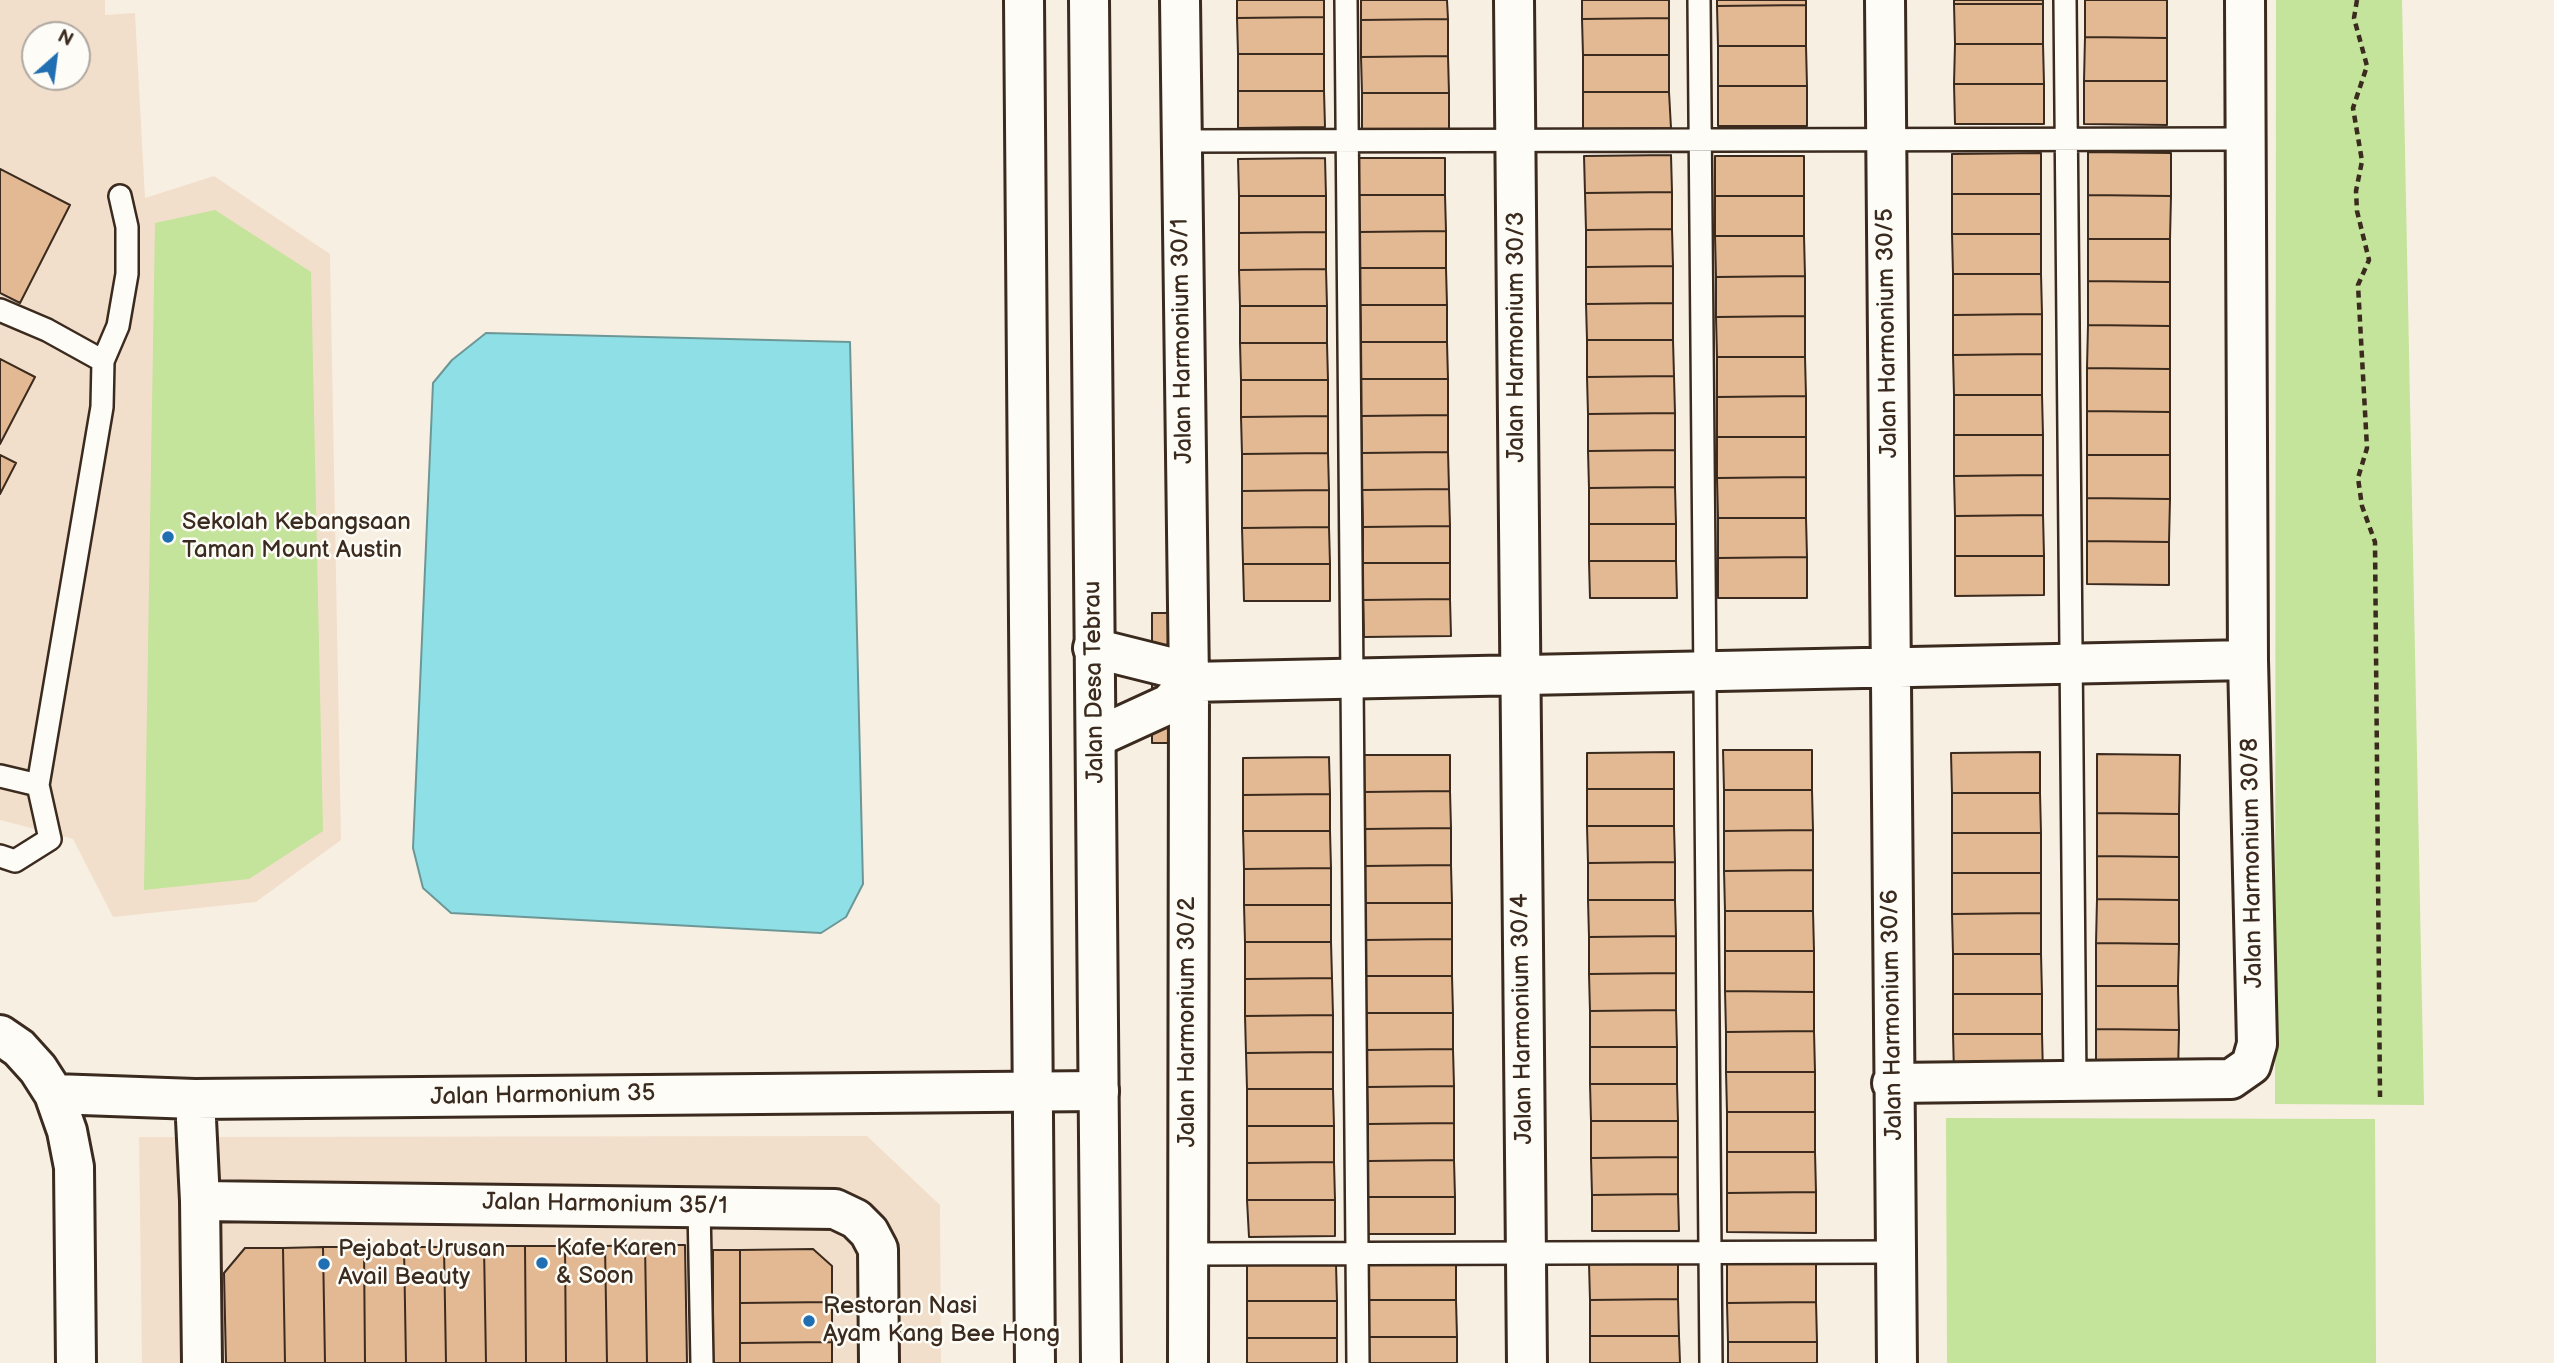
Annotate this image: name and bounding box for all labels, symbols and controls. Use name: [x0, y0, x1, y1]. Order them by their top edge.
north arrow: [21, 21, 91, 91]
text: N: [53, 25, 77, 52]
street label: Jalan Harmonium 30/5: [1871, 208, 1905, 458]
street label: Jalan Harmonium 30/3: [1503, 211, 1531, 463]
street label: Jalan Harmonium 30/1: [1166, 218, 1200, 464]
place label: Sekolah Kebangsaan Taman Mount Austin: [182, 509, 411, 565]
marker: Sekolah Kebangsaan Taman Mount Austin: [160, 529, 176, 545]
street label: Jalan Desa Tebrau: [1079, 580, 1111, 784]
street label: Jalan Harmonium 30/8: [2236, 738, 2270, 988]
street label: Jalan Harmonium 30/6: [1876, 889, 1910, 1141]
street label: Jalan Harmonium 30/4: [1506, 893, 1540, 1145]
street label: Jalan Harmonium 30/2: [1174, 897, 1202, 1147]
street label: Jalan Harmonium 35: [430, 1080, 656, 1112]
street label: Jalan Harmonium 35/1: [482, 1188, 728, 1222]
place label: Kafe Karen & Soon: [556, 1235, 677, 1291]
place label: Pejabat Urusan Avail Beauty: [338, 1236, 505, 1292]
marker: Kafe Karen & Soon: [534, 1255, 550, 1271]
marker: Pejabat Urusan Avail Beauty: [316, 1256, 332, 1272]
place label: Restoran Nasi Ayam Kang Bee Hong: [823, 1293, 1060, 1349]
marker: Restoran Nasi Ayam Kang Bee Hong: [801, 1313, 817, 1329]

